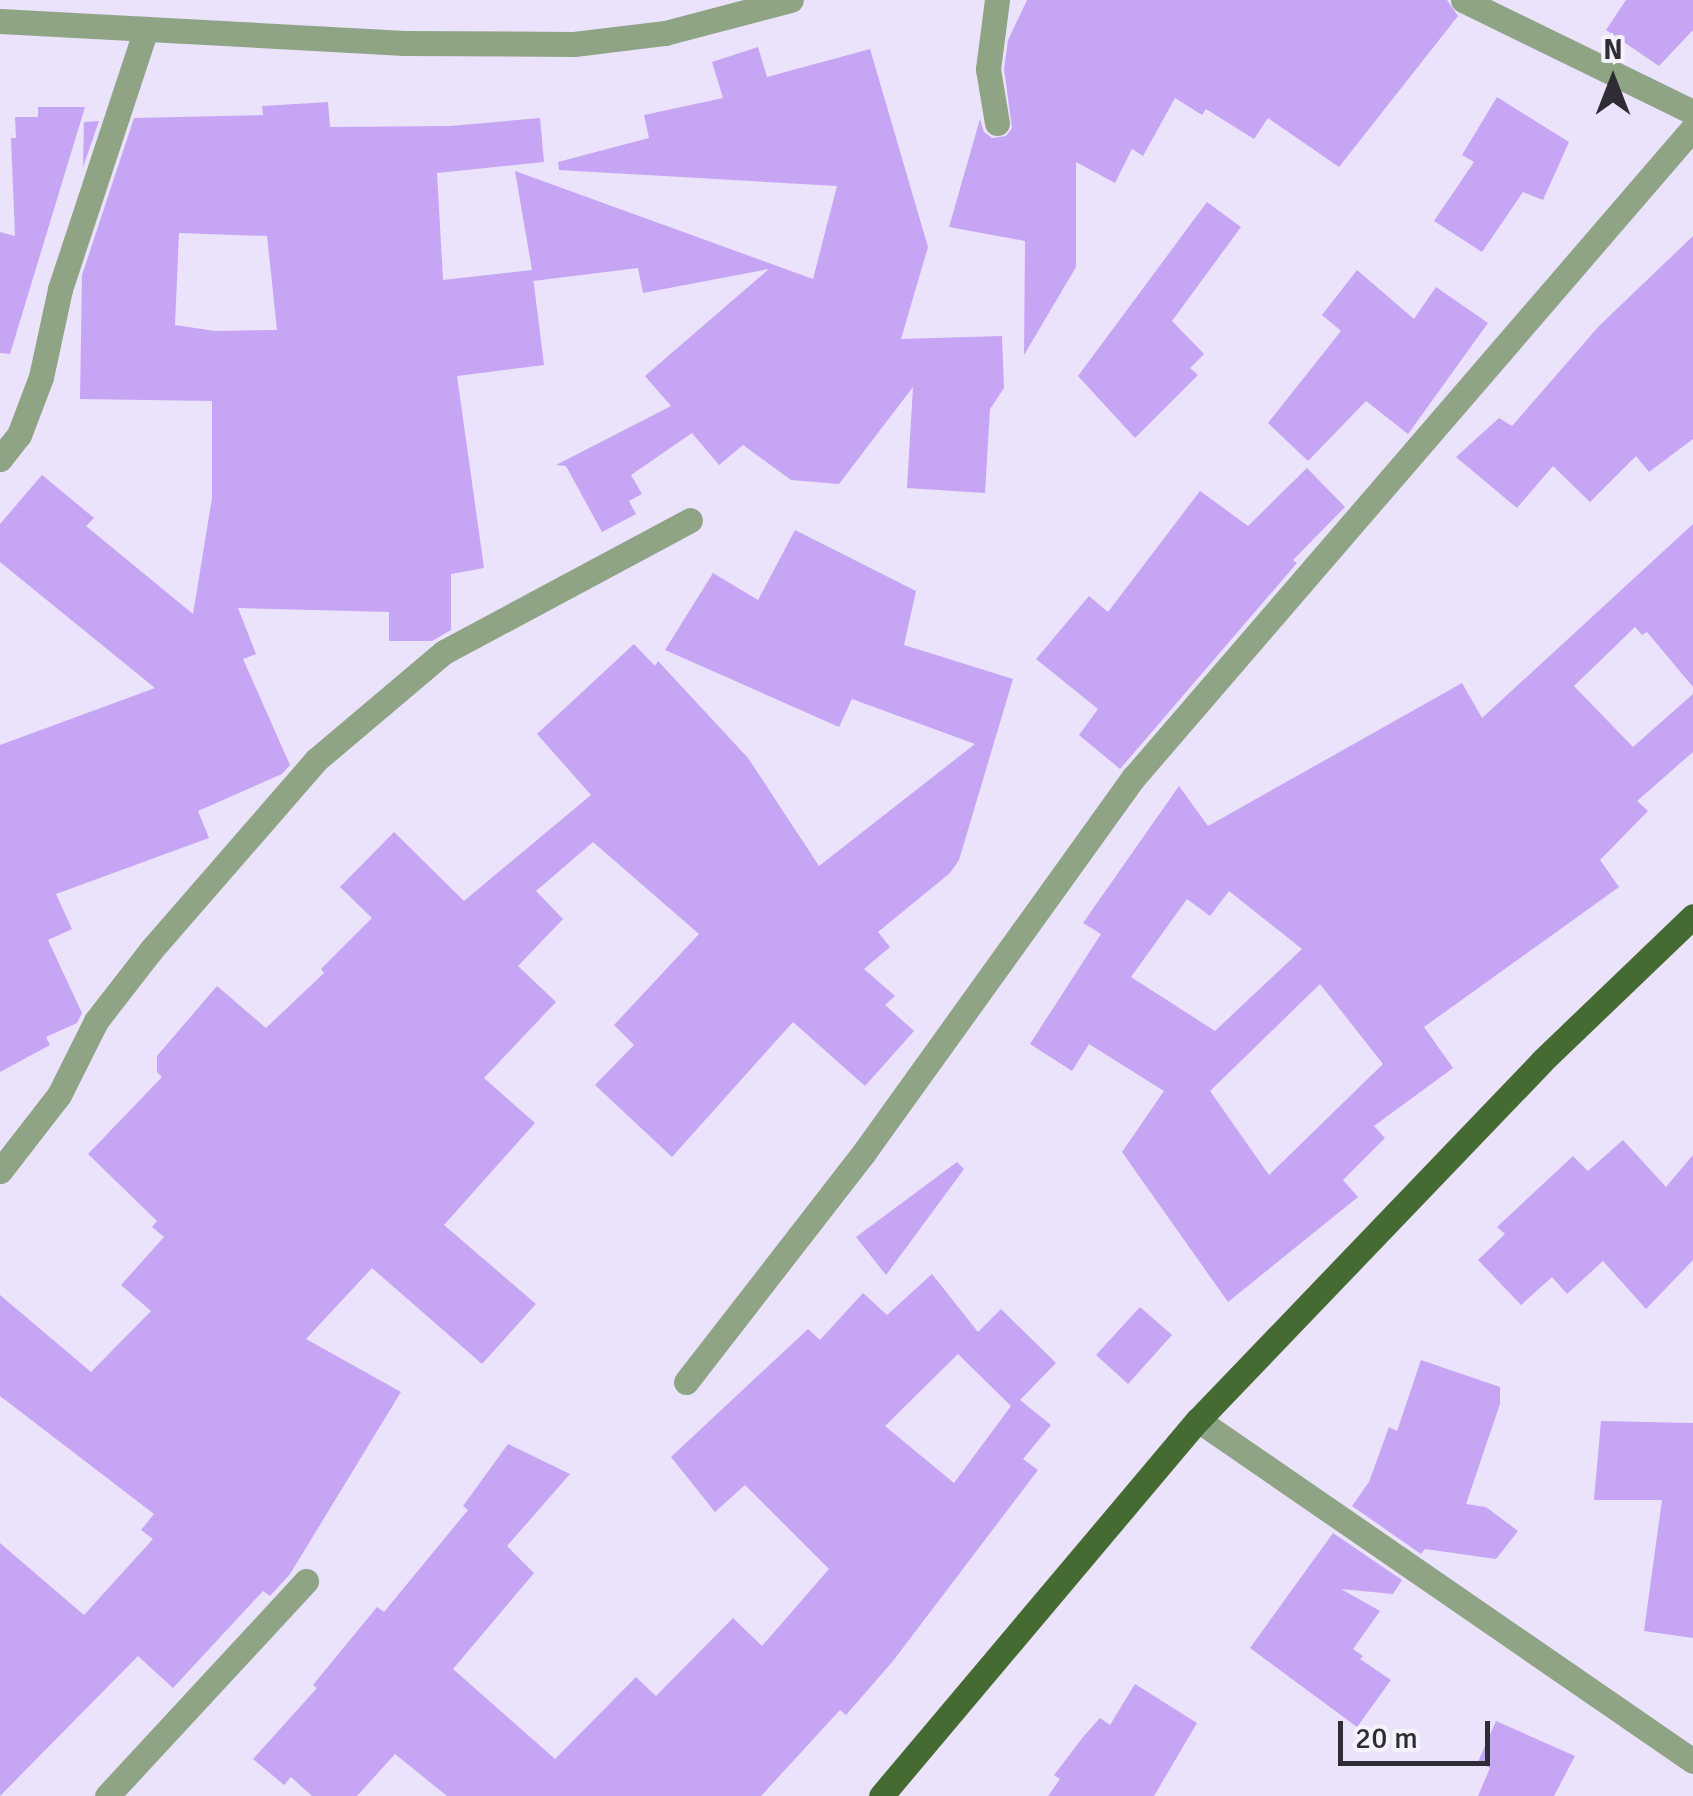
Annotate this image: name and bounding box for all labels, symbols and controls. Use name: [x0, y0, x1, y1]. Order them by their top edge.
north arrow: [1563, 30, 1663, 130]
text: N: [1603, 33, 1623, 67]
scale bar: [1343, 1701, 1496, 1763]
text: 20 m: [1355, 1720, 1418, 1757]

